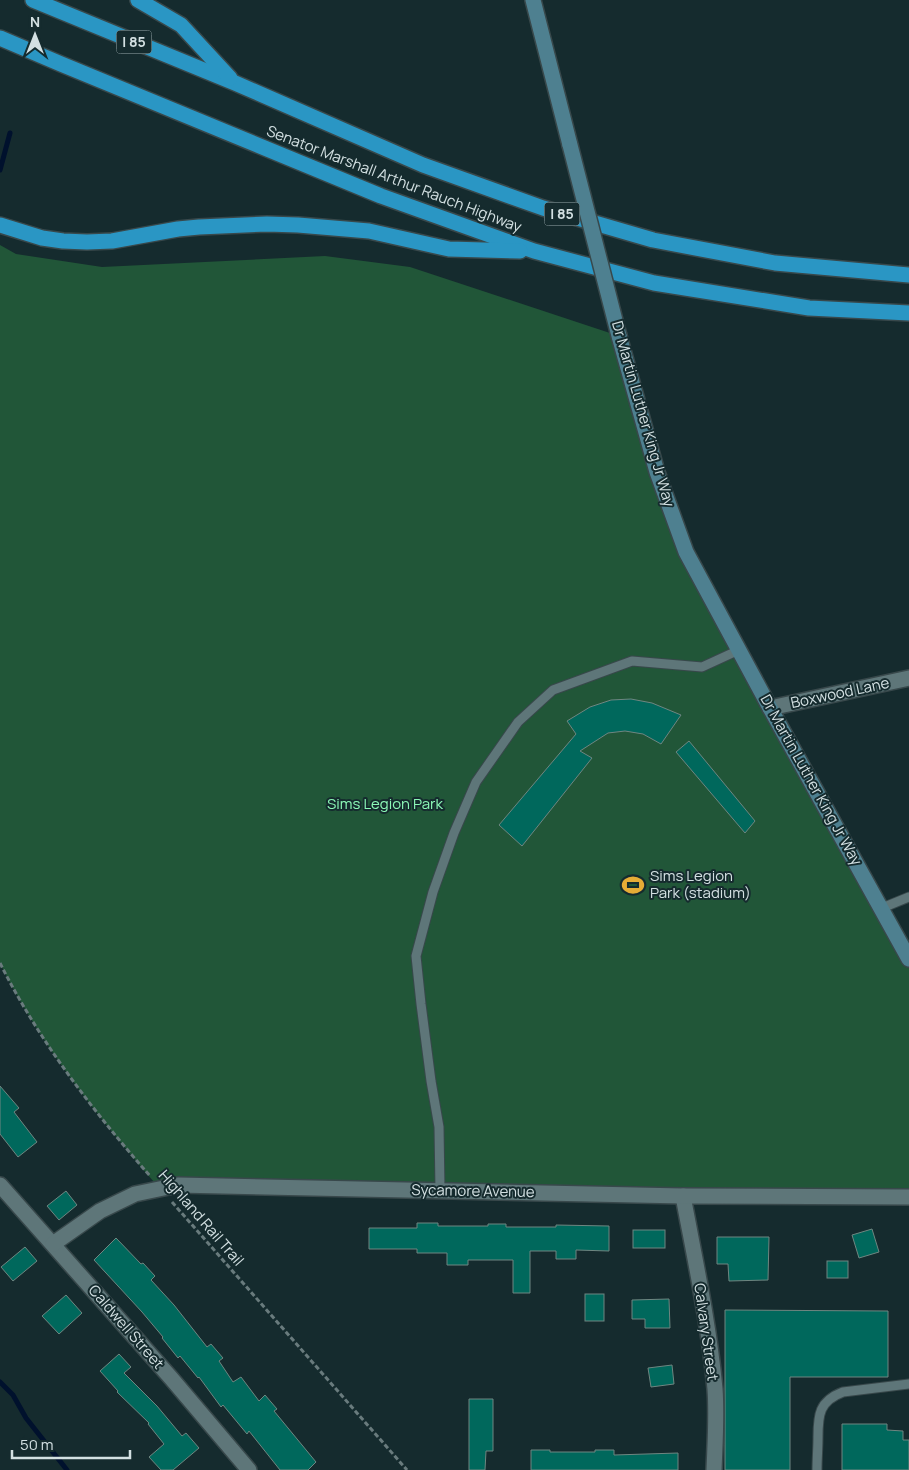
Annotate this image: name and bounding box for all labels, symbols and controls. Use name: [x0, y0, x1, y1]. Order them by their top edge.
north arrow: [10, 10, 60, 60]
text: N: [30, 12, 40, 31]
road number: I 85: [116, 31, 152, 54]
street label: Senator Marshall Arthur Rauch Highway: [264, 120, 525, 237]
road number: I 85: [544, 202, 580, 225]
street label: Dr Martin Luther King Jr Way: [607, 318, 680, 509]
street label: Boxwood Lane: [789, 672, 891, 713]
street label: Dr Martin Luther King Jr Way: [756, 690, 867, 869]
park label: Sims Legion Park: [327, 793, 443, 814]
place label: Sims Legion Park (stadium): [650, 865, 751, 903]
sports icon: Sims Legion Park (stadium): [620, 872, 646, 898]
street label: Highland Rail Trail: [154, 1165, 249, 1270]
street label: Sycamore Avenue: [411, 1179, 535, 1202]
street label: Caldwell Street: [84, 1280, 169, 1373]
street label: Calvary Street: [689, 1282, 724, 1382]
scale bar: [12, 1428, 130, 1460]
text: 50 m: [20, 1434, 54, 1455]

